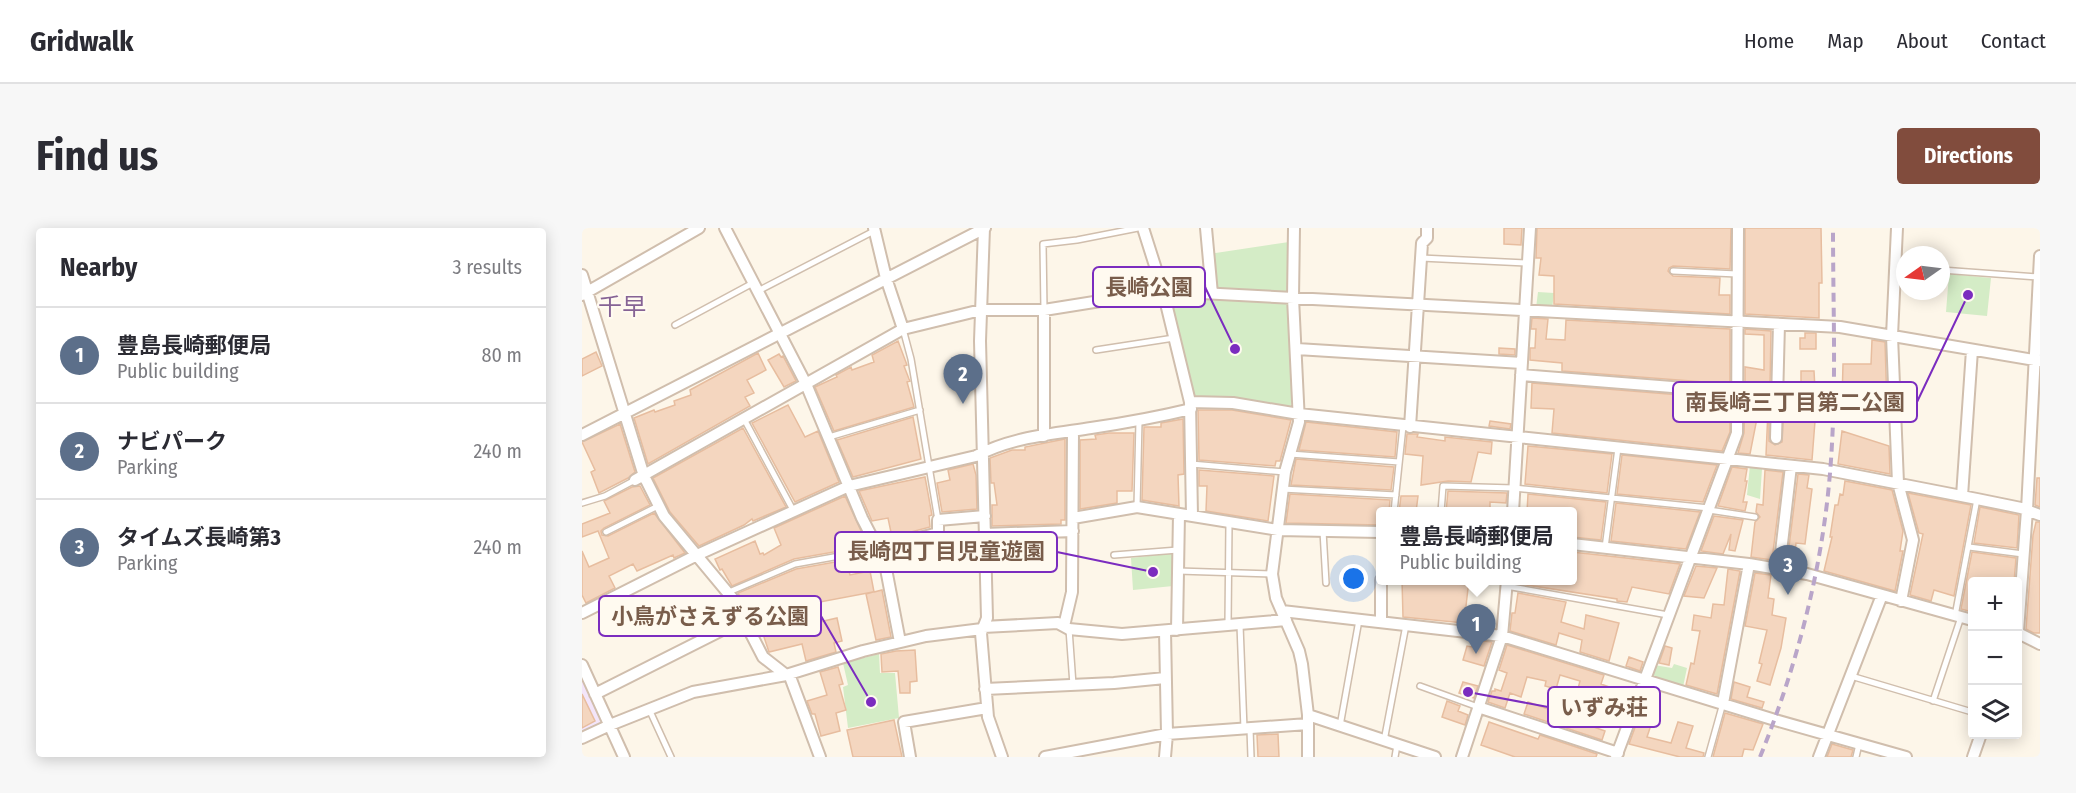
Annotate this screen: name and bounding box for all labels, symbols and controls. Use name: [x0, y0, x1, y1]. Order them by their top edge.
text: Gridwalk: [30, 25, 134, 58]
text: Home: [1744, 28, 1794, 54]
text: Map: [1827, 28, 1864, 54]
text: About: [1897, 28, 1948, 54]
text: Contact: [1981, 28, 2046, 54]
button: Directions: [1897, 128, 2040, 184]
text: Find us: [36, 131, 158, 181]
north arrow: [1896, 246, 1950, 300]
text: Nearby: [60, 252, 137, 283]
text: 3 results: [453, 255, 522, 279]
callout: 長崎公園: [1093, 267, 1205, 307]
text: 長崎公園: [1105, 274, 1193, 301]
district label: 千早: [598, 293, 646, 321]
text: 豊島長崎郵便局: [117, 332, 271, 359]
text: 1: [75, 343, 84, 367]
text: 80 m: [482, 343, 522, 367]
pin: 2: [944, 354, 982, 404]
text: Public building: [117, 359, 239, 383]
callout: 南長崎三丁目第二公園: [1673, 382, 1917, 422]
text: 南長崎三丁目第二公園: [1685, 389, 1905, 416]
text: ナビパーク: [117, 428, 227, 455]
text: 2: [75, 439, 84, 463]
text: 240 m: [473, 439, 522, 463]
text: Parking: [117, 455, 178, 479]
popup: [1376, 507, 1577, 585]
text: 豊島長崎郵便局: [1399, 523, 1554, 550]
text: タイムズ長崎第3: [117, 524, 281, 551]
callout: 長崎四丁目児童遊園: [835, 532, 1057, 572]
text: 3: [75, 535, 84, 559]
text: 240 m: [473, 535, 522, 559]
text: 長崎四丁目児童遊園: [847, 538, 1045, 565]
pin: 3: [1768, 546, 1808, 595]
text: Public building: [1399, 550, 1521, 574]
text: Parking: [117, 551, 178, 575]
your location: [1339, 564, 1368, 593]
map controls: [1968, 577, 2022, 739]
button: +: [1968, 577, 2022, 631]
callout: 小鳥がさえずる公園: [599, 596, 821, 636]
text: 小鳥がさえずる公園: [611, 603, 809, 630]
pin: 1: [1456, 604, 1496, 654]
button: −: [1968, 631, 2022, 685]
button: layers: [1968, 685, 2022, 739]
callout: いずみ荘: [1548, 687, 1660, 727]
text: いずみ荘: [1560, 694, 1648, 721]

